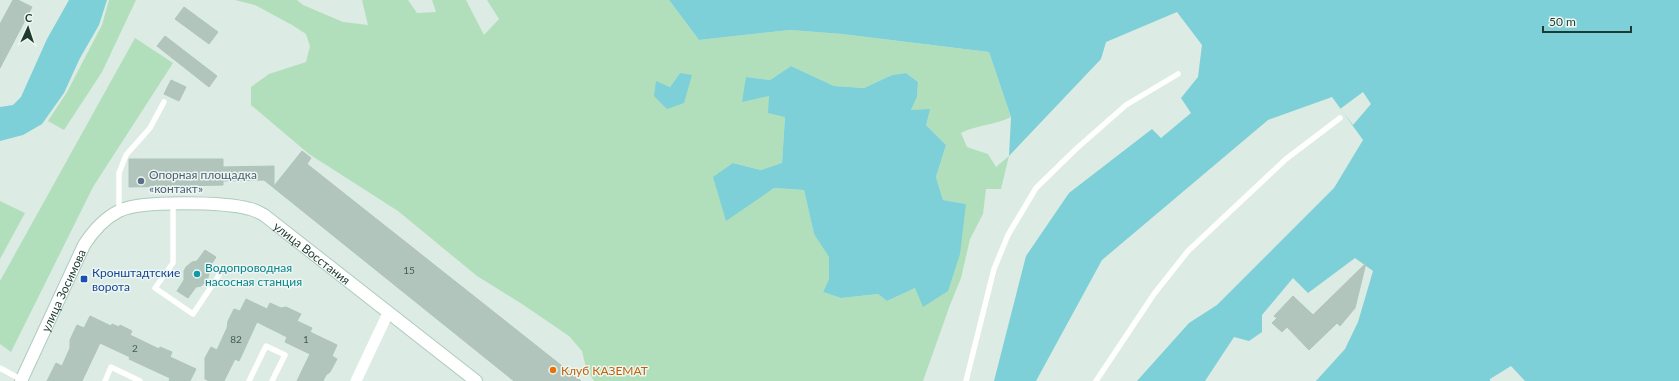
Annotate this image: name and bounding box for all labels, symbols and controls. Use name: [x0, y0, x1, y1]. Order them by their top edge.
north arrow: [8, 8, 48, 48]
scale bar: [1543, 8, 1631, 34]
text: С: [25, 11, 33, 24]
text: 50 m: [1549, 14, 1576, 29]
place label: Опорная площадка «контакт»: [149, 167, 257, 196]
marker: Опорная площадка «контакт»: [136, 176, 146, 186]
street label: улица Восстания: [271, 218, 354, 287]
street label: улица Зосимова: [37, 247, 89, 334]
place label: Водопроводная насосная станция: [205, 260, 302, 289]
house number: 15: [403, 264, 415, 276]
place label: Кронштадтские ворота: [92, 265, 180, 294]
marker: Водопроводная насосная станция: [192, 269, 202, 279]
marker: Кронштадтские ворота: [79, 274, 89, 284]
house number: 82: [230, 333, 242, 345]
house number: 1: [303, 333, 309, 345]
house number: 2: [132, 342, 138, 354]
place label: Клуб КАЗЕМАТ: [561, 363, 648, 378]
marker: Клуб КАЗЕМАТ: [548, 365, 558, 375]

